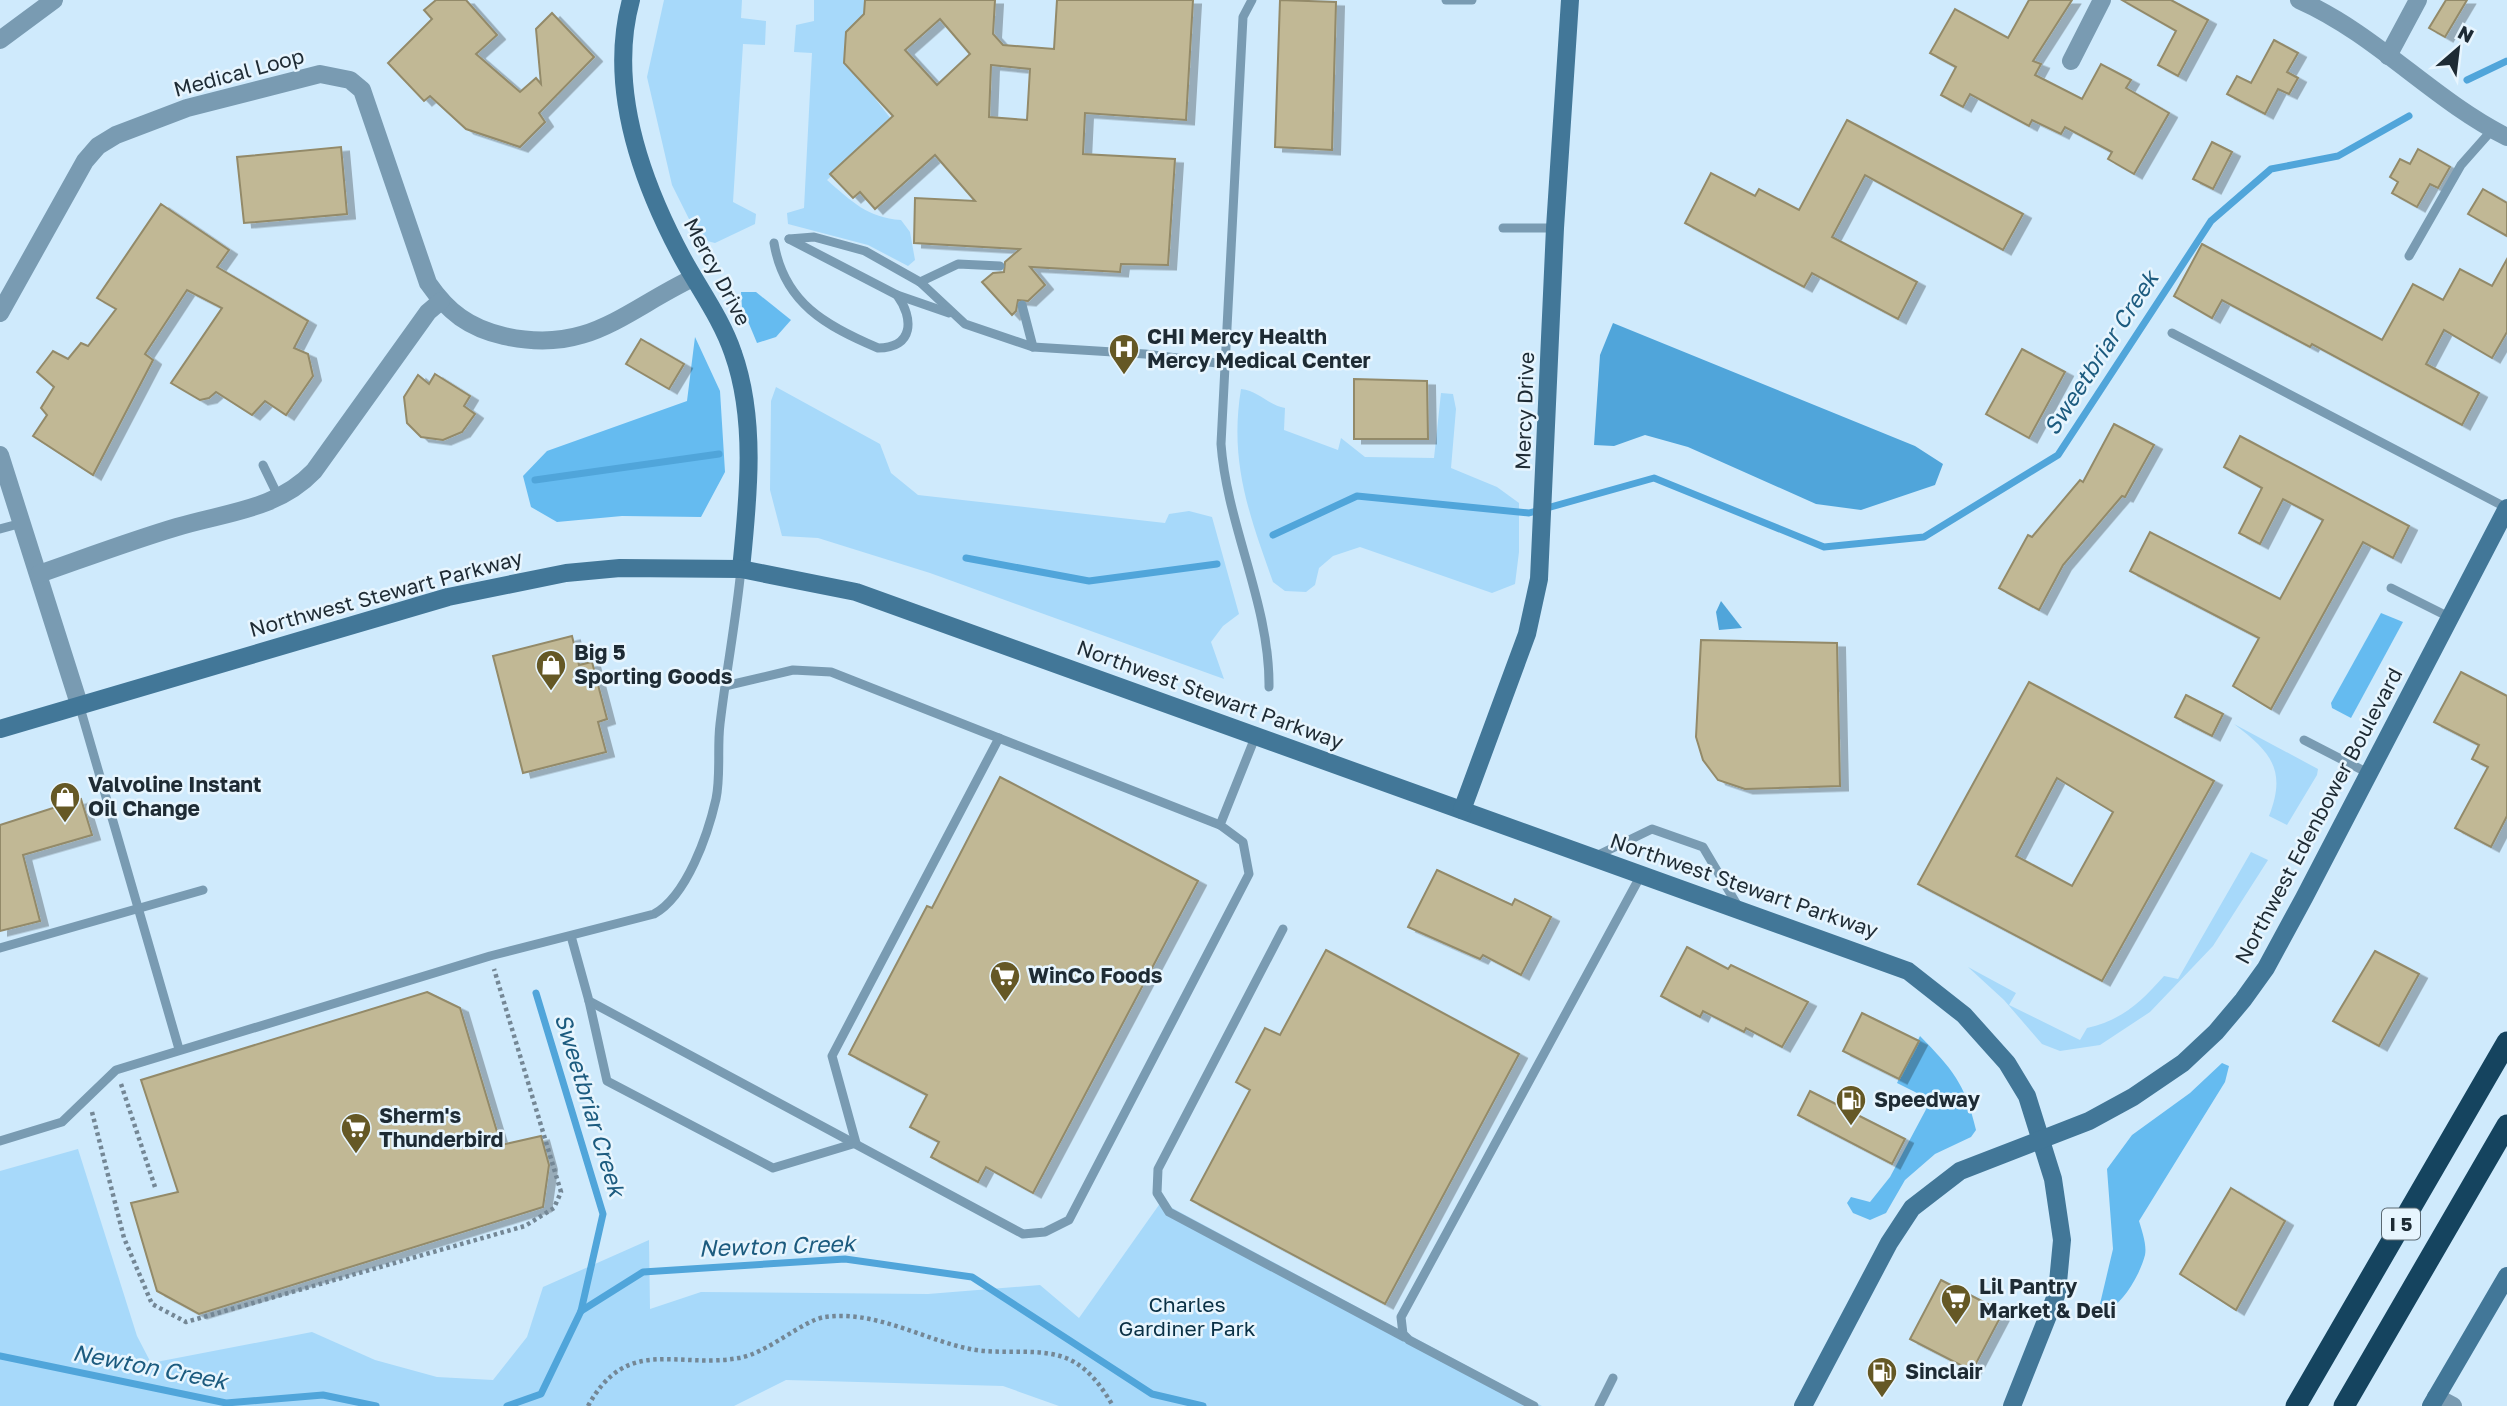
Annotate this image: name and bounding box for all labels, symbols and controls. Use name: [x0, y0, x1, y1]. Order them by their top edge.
north arrow: [2423, 14, 2493, 84]
text: N: [2454, 20, 2478, 47]
street label: Medical Loop: [171, 42, 307, 102]
street label: Mercy Drive: [679, 213, 757, 330]
water label: Sweetbriar Creek: [2037, 264, 2165, 440]
place label: CHI Mercy Health Mercy Medical Center: [1147, 323, 1371, 373]
hospital icon: CHI Mercy Health Mercy Medical Center: [1107, 332, 1141, 376]
street label: Mercy Drive: [1509, 351, 1539, 471]
street label: Northwest Stewart Parkway: [246, 544, 525, 642]
street label: Northwest Stewart Parkway: [1074, 634, 1347, 755]
place label: Big 5 Sporting Goods: [574, 639, 733, 689]
shop icon: Big 5 Sporting Goods: [534, 648, 568, 692]
street label: Northwest Edenbower Boulevard: [2229, 663, 2408, 968]
place label: Valvoline Instant Oil Change: [88, 771, 261, 821]
shop icon: Valvoline Instant Oil Change: [48, 780, 82, 824]
street label: Northwest Stewart Parkway: [1607, 827, 1882, 943]
supermarket icon: WinCo Foods: [988, 959, 1022, 1003]
place label: WinCo Foods: [1028, 962, 1163, 988]
water label: Sweetbriar Creek: [550, 1010, 633, 1201]
fuel station icon: Speedway: [1834, 1083, 1868, 1127]
place label: Speedway: [1874, 1086, 1980, 1112]
place label: Sherm's Thunderbird: [379, 1102, 504, 1152]
supermarket icon: Sherm's Thunderbird: [339, 1111, 373, 1155]
road number: I 5: [2382, 1208, 2420, 1240]
water label: Newton Creek: [698, 1228, 858, 1262]
place label: Lil Pantry Market & Deli: [1979, 1273, 2116, 1323]
supermarket icon: Lil Pantry Market & Deli: [1939, 1282, 1973, 1326]
park label: Charles Gardiner Park: [1118, 1291, 1256, 1341]
water label: Newton Creek: [71, 1337, 232, 1395]
fuel station icon: Sinclair: [1865, 1355, 1899, 1399]
place label: Sinclair: [1905, 1358, 1983, 1384]

